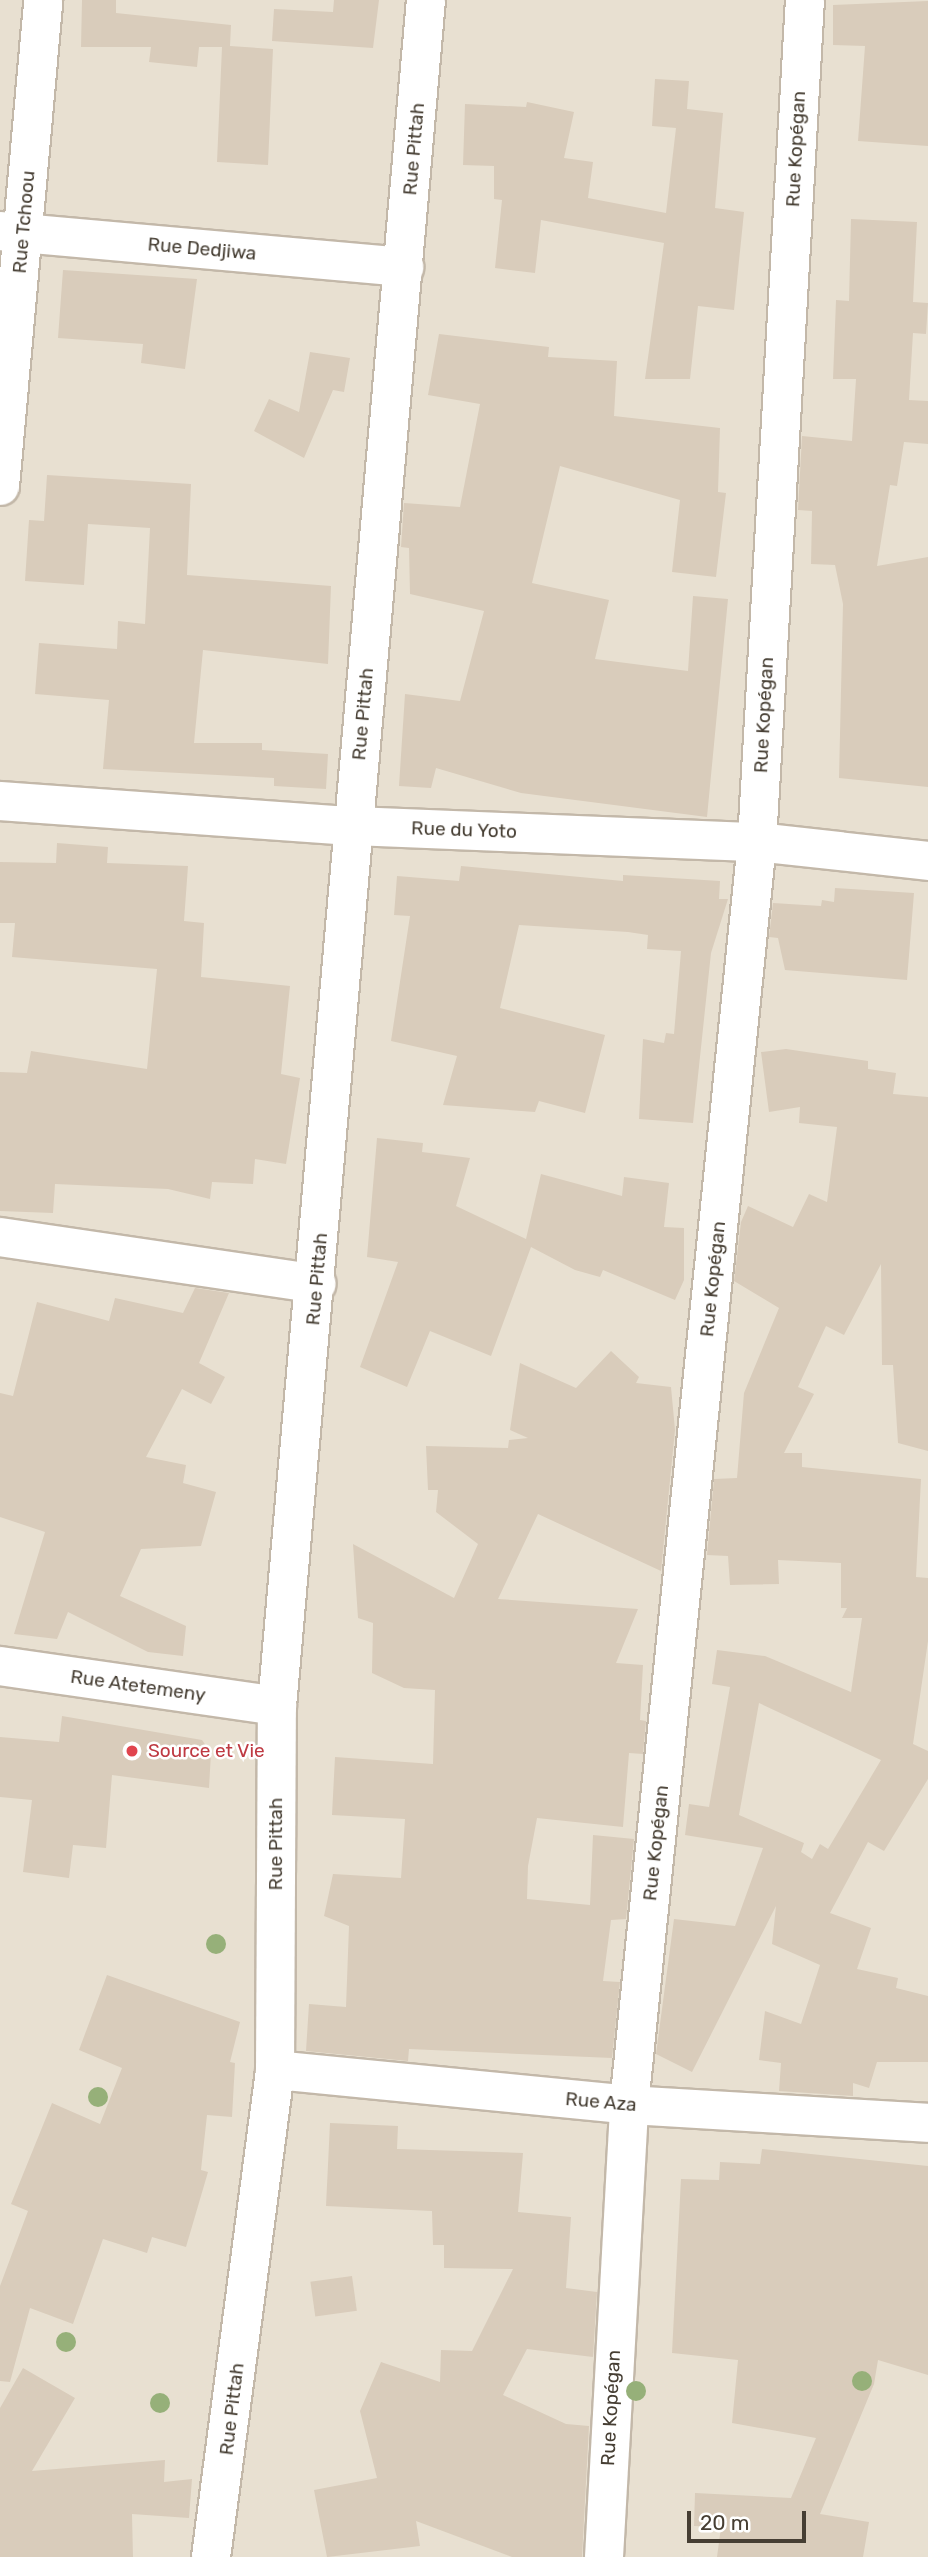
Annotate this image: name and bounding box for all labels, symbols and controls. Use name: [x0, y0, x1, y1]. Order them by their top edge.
street label: Rue Kopégan: [782, 90, 810, 208]
street label: Rue Pittah: [399, 102, 429, 196]
street label: Rue Tchoou: [8, 169, 40, 275]
street label: Rue Dedjiwa: [147, 233, 257, 265]
street label: Rue Kopégan: [750, 656, 778, 774]
street label: Rue Pittah: [348, 667, 378, 761]
street label: Rue du Yoto: [410, 817, 518, 843]
street label: Rue Kopégan: [696, 1220, 730, 1338]
street label: Rue Pittah: [302, 1232, 332, 1326]
street label: Rue Atetemeny: [69, 1665, 207, 1707]
place label: Source et Vie: [148, 1740, 265, 1762]
marker: Source et Vie: [122, 1741, 142, 1761]
street label: Rue Kopégan: [639, 1784, 673, 1902]
street label: Rue Pittah: [265, 1798, 287, 1890]
street label: Rue Aza: [564, 2088, 638, 2116]
street label: Rue Kopégan: [597, 2349, 625, 2467]
street label: Rue Pittah: [215, 2362, 249, 2456]
scale bar: [690, 2498, 809, 2542]
text: 20 m: [700, 2510, 749, 2535]

